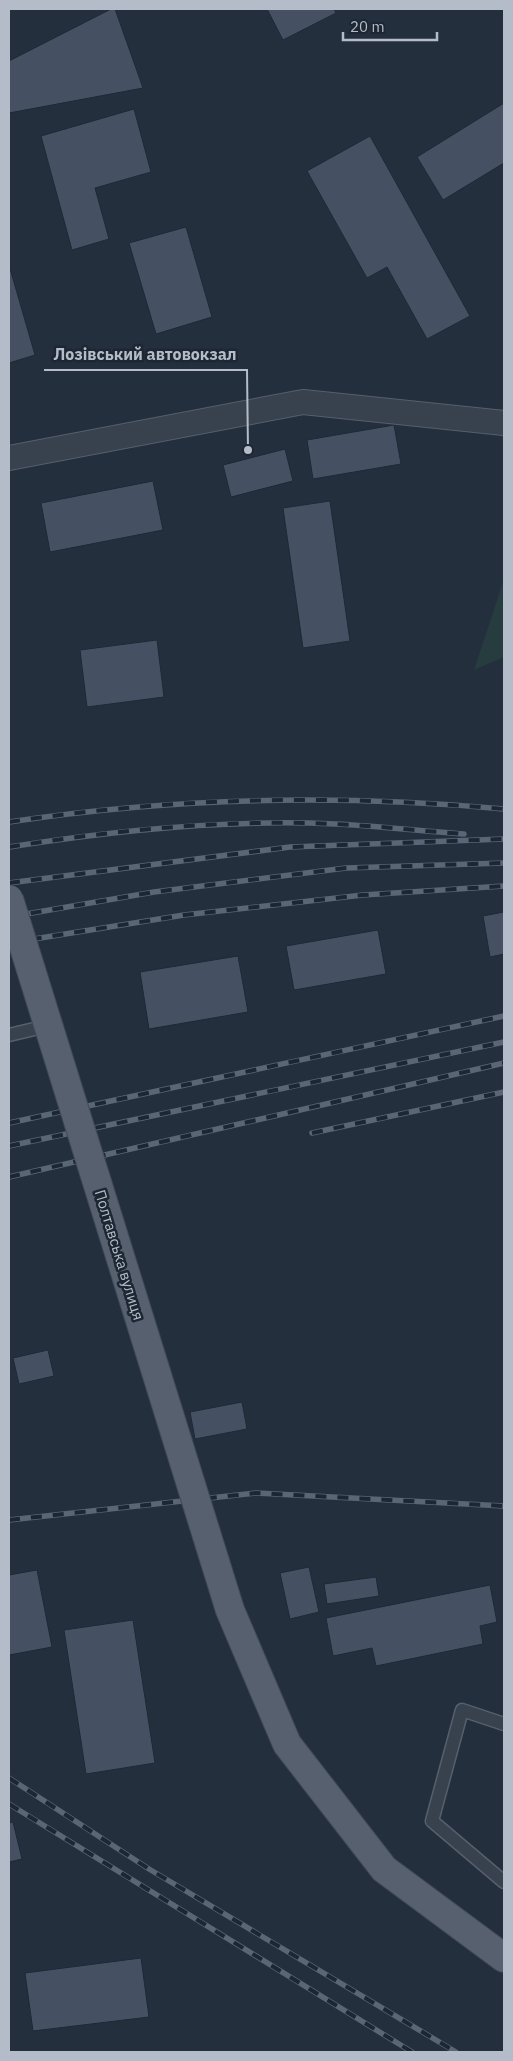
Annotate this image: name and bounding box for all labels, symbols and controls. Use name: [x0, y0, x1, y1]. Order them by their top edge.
scale bar: [343, 10, 437, 42]
text: 20 m: [350, 17, 385, 36]
callout: Лозівський автовокзал: [44, 339, 247, 370]
text: Лозівський автовокзал: [53, 344, 237, 364]
street label: Полтавська вулиця: [91, 1187, 148, 1322]

